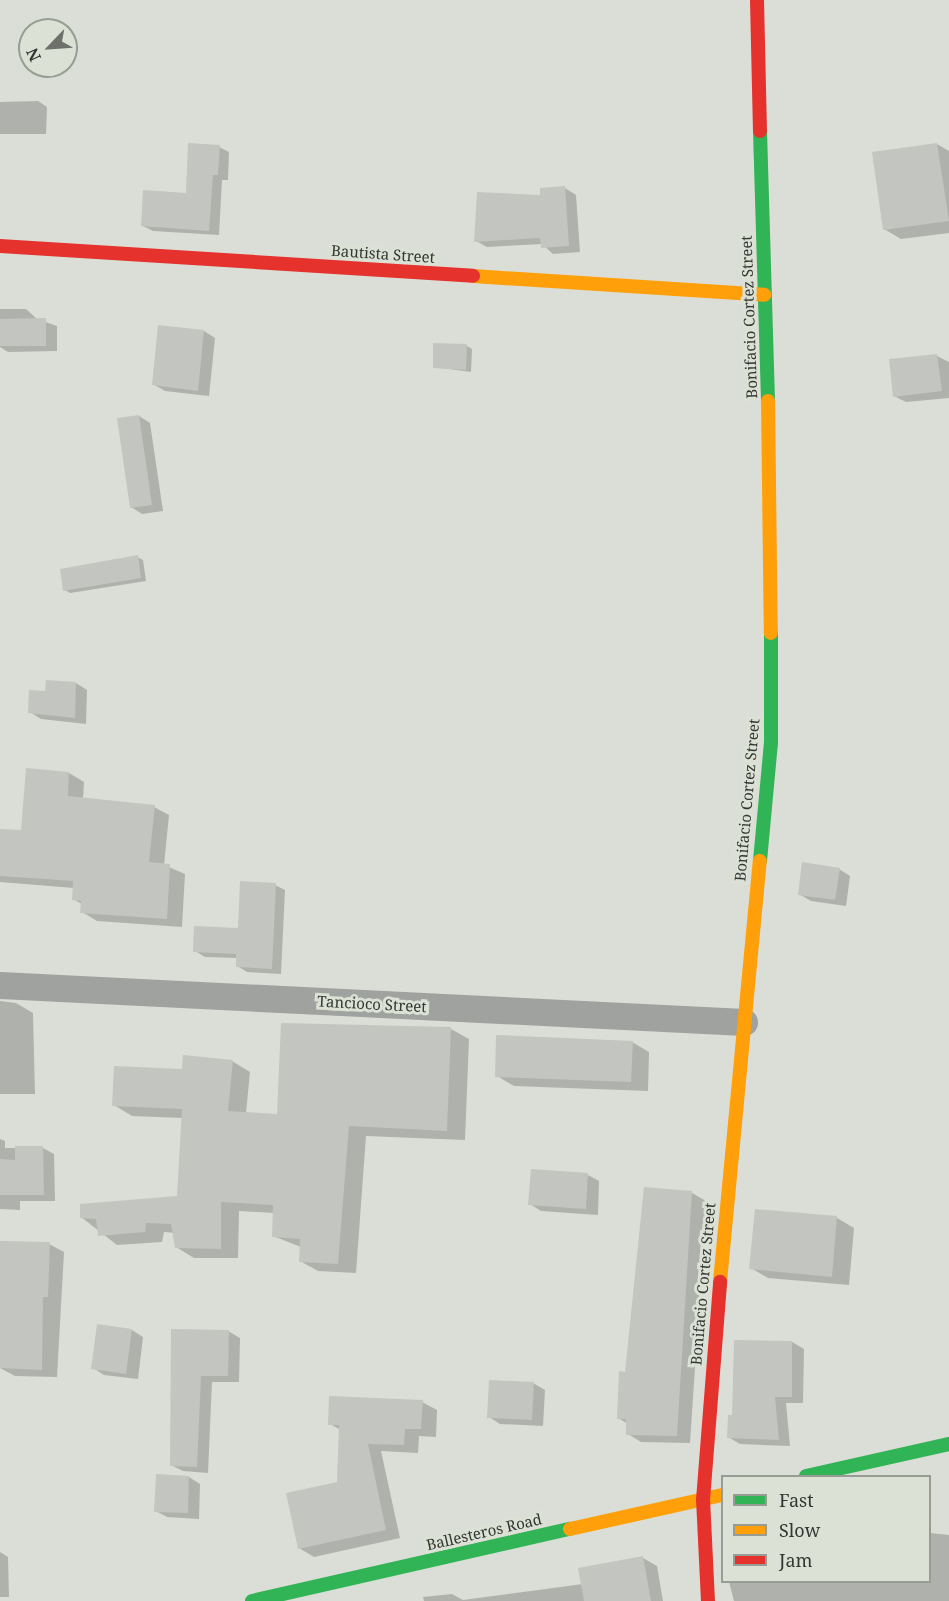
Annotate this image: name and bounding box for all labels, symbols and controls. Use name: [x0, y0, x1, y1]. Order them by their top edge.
north arrow: [18, 18, 78, 78]
text: N: [21, 44, 46, 65]
street label: Bonifacio Cortez Street: [737, 235, 761, 399]
street label: Bautista Street: [330, 241, 436, 267]
street label: Bonifacio Cortez Street: [731, 718, 763, 882]
street label: Tancioco Street: [317, 992, 427, 1016]
street label: Bonifacio Cortez Street: [687, 1202, 719, 1366]
legend: [721, 1475, 931, 1583]
text: Fast: [779, 1488, 814, 1512]
street label: Ballesteros Road: [424, 1510, 544, 1554]
text: Slow: [779, 1518, 820, 1542]
text: Jam: [779, 1548, 813, 1572]

